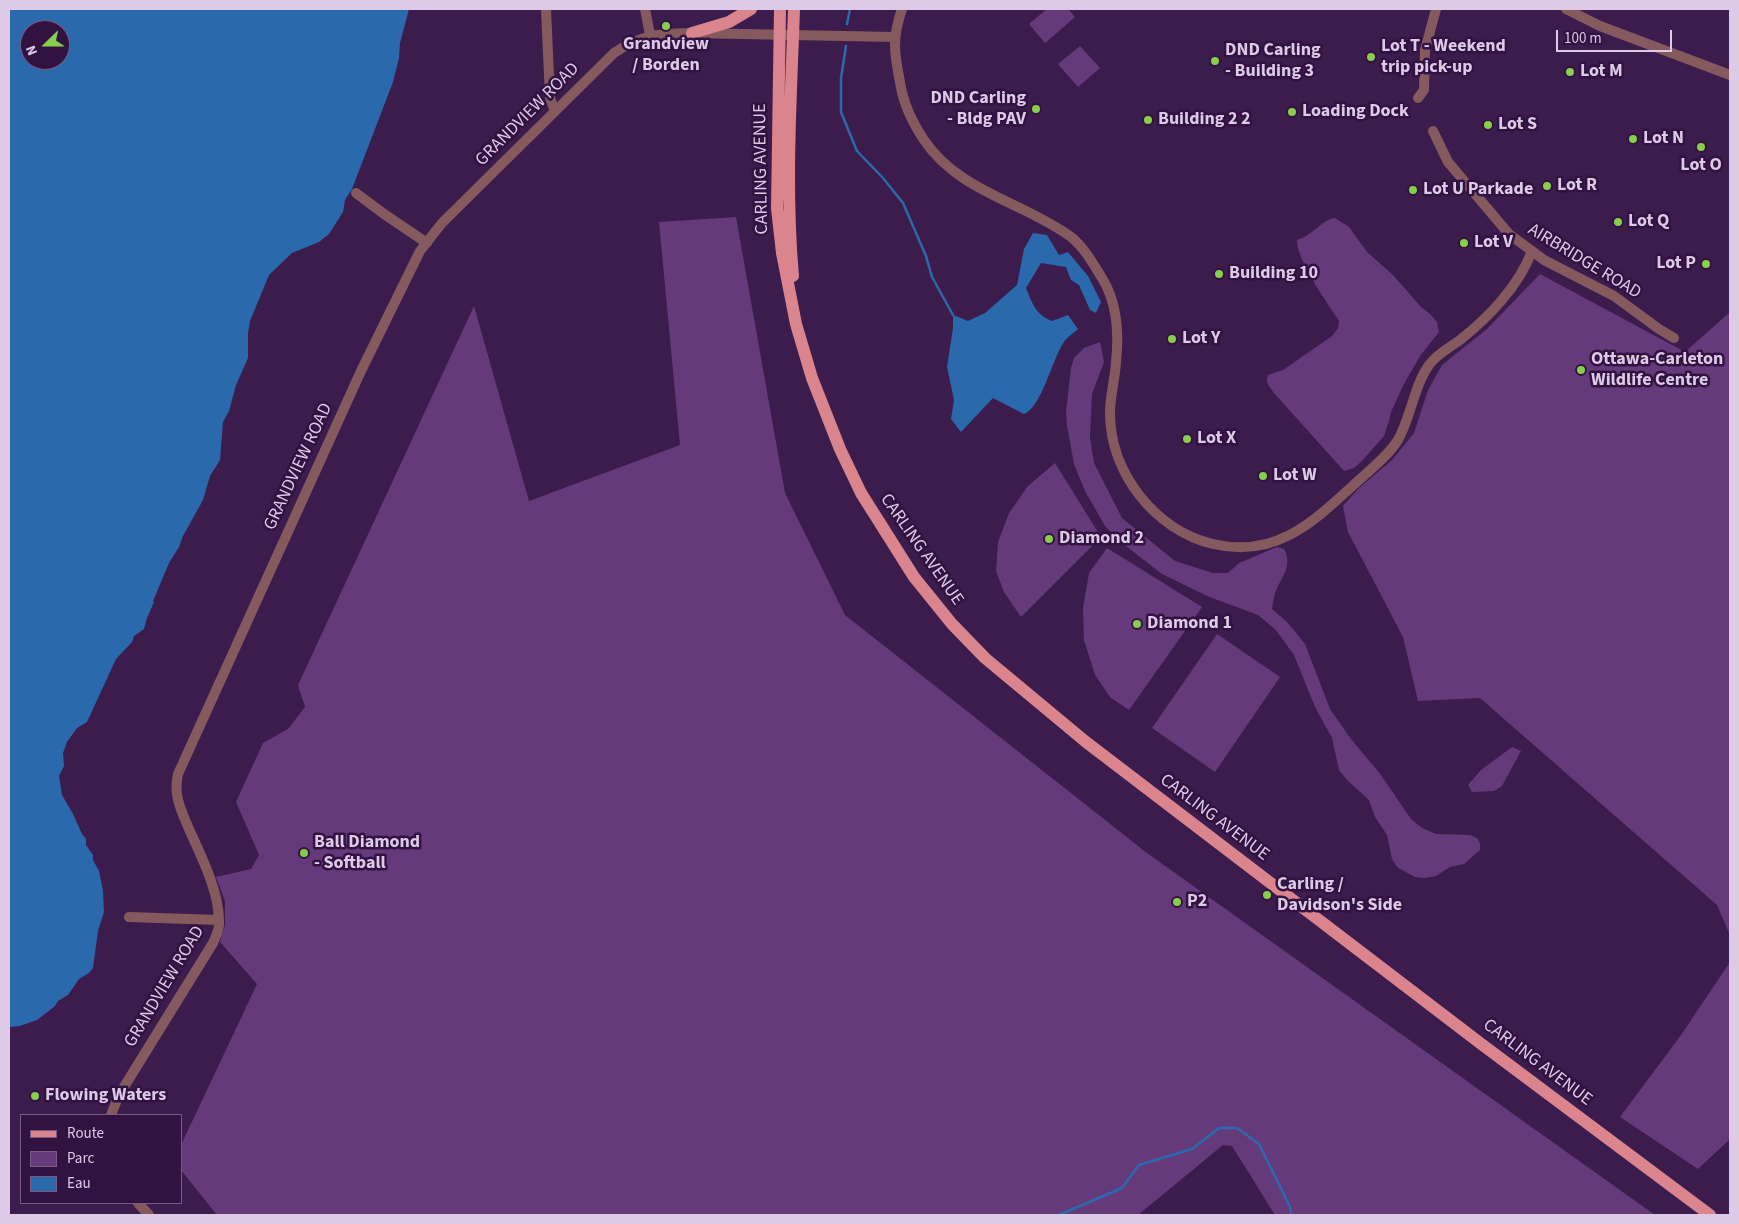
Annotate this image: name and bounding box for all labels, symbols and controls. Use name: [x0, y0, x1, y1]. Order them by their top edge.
north arrow: [20, 20, 70, 70]
marker: Grandview / Borden: [660, 20, 672, 32]
scale bar: [1559, 20, 1675, 52]
text: 100 m: [1564, 28, 1602, 49]
place label: Grandview / Borden: [623, 34, 709, 76]
place label: Lot T - Weekend trip pick-up: [1381, 36, 1506, 78]
place label: DND Carling - Building 3: [1225, 40, 1321, 82]
text: N: [21, 42, 43, 58]
marker: Lot T - Weekend trip pick-up: [1365, 51, 1377, 63]
marker: DND Carling - Building 3: [1209, 55, 1221, 67]
street label: GRANDVIEW ROAD: [472, 59, 584, 171]
place label: Lot M: [1580, 61, 1623, 83]
marker: Lot M: [1564, 66, 1576, 78]
place label: DND Carling - Bldg PAV: [930, 88, 1026, 130]
place label: Loading Dock: [1302, 101, 1409, 123]
street label: CARLING AVENUE: [750, 103, 774, 235]
marker: DND Carling - Bldg PAV: [1030, 103, 1042, 115]
marker: Loading Dock: [1286, 106, 1298, 118]
place label: Building 2 2: [1158, 109, 1251, 131]
marker: Building 2 2: [1142, 114, 1154, 126]
place label: Lot S: [1498, 114, 1537, 136]
marker: Lot S: [1482, 119, 1494, 131]
place label: Lot N: [1643, 128, 1684, 150]
marker: Lot N: [1627, 133, 1639, 145]
marker: Lot O: [1695, 141, 1707, 153]
place label: Lot O: [1680, 155, 1722, 177]
place label: Lot R: [1557, 175, 1597, 197]
place label: Lot U Parkade: [1423, 179, 1533, 201]
marker: Lot R: [1541, 180, 1553, 192]
marker: Lot U Parkade: [1407, 184, 1419, 196]
place label: Lot Q: [1628, 211, 1669, 233]
marker: Lot Q: [1612, 216, 1624, 228]
street label: AIRBRIDGE ROAD: [1523, 220, 1645, 304]
place label: Lot V: [1474, 232, 1513, 254]
marker: Lot V: [1458, 237, 1470, 249]
place label: Lot P: [1656, 253, 1696, 275]
marker: Lot P: [1700, 258, 1712, 270]
place label: Building 10: [1229, 263, 1318, 285]
marker: Building 10: [1213, 268, 1225, 280]
place label: Lot Y: [1182, 328, 1221, 350]
marker: Lot Y: [1166, 333, 1178, 345]
place label: Ottawa-Carleton Wildlife Centre: [1591, 349, 1723, 392]
marker: Ottawa-Carleton Wildlife Centre: [1575, 364, 1587, 376]
street label: GRANDVIEW ROAD: [260, 400, 338, 534]
place label: Lot X: [1197, 428, 1236, 450]
marker: Lot X: [1181, 433, 1193, 445]
place label: Lot W: [1273, 465, 1317, 487]
marker: Lot W: [1257, 470, 1269, 482]
street label: CARLING AVENUE: [875, 490, 967, 610]
place label: Diamond 2: [1059, 528, 1144, 550]
marker: Diamond 2: [1043, 533, 1055, 545]
place label: Diamond 1: [1147, 613, 1232, 635]
marker: Diamond 1: [1131, 618, 1143, 630]
street label: CARLING AVENUE: [1155, 770, 1273, 866]
place label: Ball Diamond - Softball: [314, 832, 420, 874]
marker: Ball Diamond - Softball: [298, 847, 310, 859]
place label: Carling / Davidson's Side: [1277, 874, 1402, 916]
marker: Carling / Davidson's Side: [1261, 889, 1273, 901]
place label: P2: [1187, 891, 1207, 913]
marker: P2: [1171, 896, 1183, 908]
street label: GRANDVIEW ROAD: [120, 922, 210, 1052]
street label: CARLING AVENUE: [1478, 1015, 1596, 1111]
place label: Flowing Waters: [45, 1085, 166, 1107]
marker: Flowing Waters: [29, 1090, 41, 1102]
legend: [20, 1114, 182, 1204]
text: Route: [67, 1123, 104, 1144]
text: Parc: [67, 1148, 94, 1169]
text: Eau: [67, 1173, 91, 1194]

